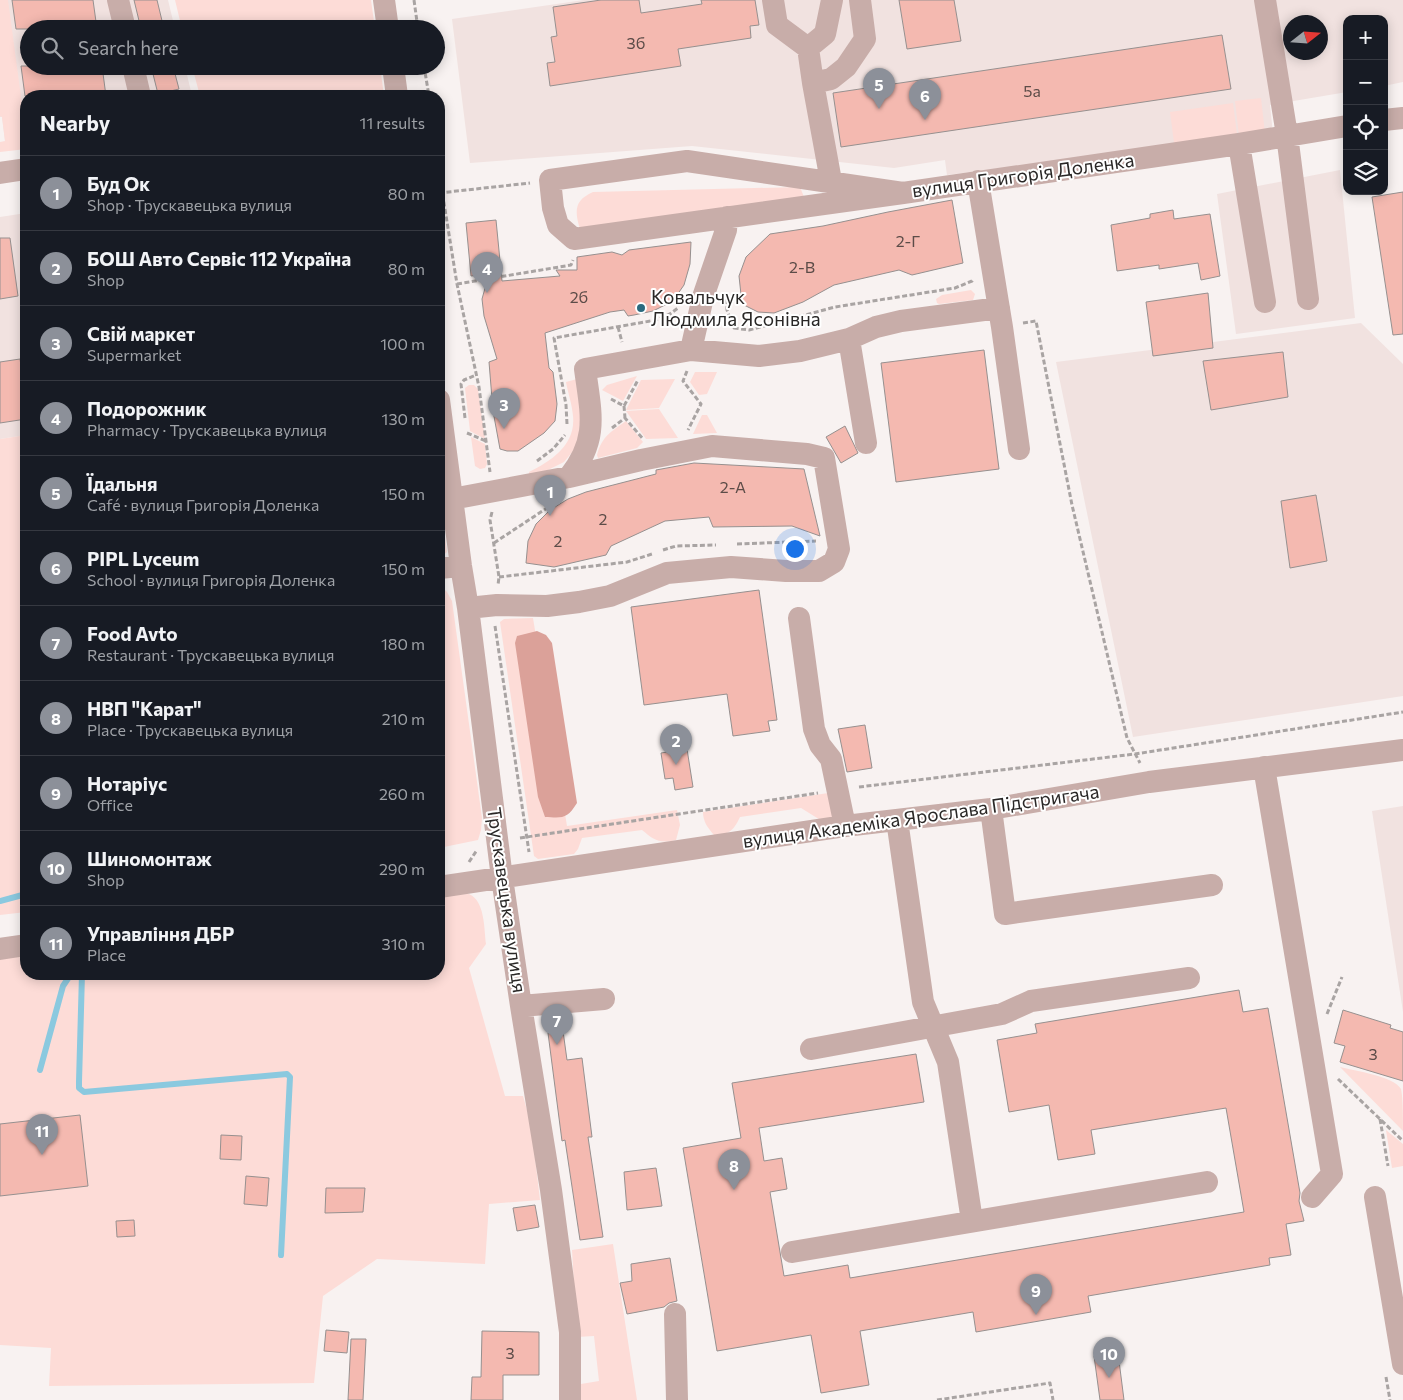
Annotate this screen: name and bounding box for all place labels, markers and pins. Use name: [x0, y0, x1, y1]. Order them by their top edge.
pin: 5: [863, 68, 895, 109]
pin: 6: [909, 79, 941, 120]
pin: 4: [471, 252, 503, 293]
place label: Ковальчук Людмила Ясонівна: [651, 285, 821, 330]
marker: Ковальчук Людмила Ясонівна: [635, 302, 647, 314]
pin: 3: [488, 388, 520, 429]
pin: 1: [534, 475, 566, 516]
pin: 2: [660, 724, 692, 765]
pin: 7: [541, 1004, 573, 1045]
pin: 11: [26, 1114, 58, 1155]
pin: 8: [718, 1149, 750, 1190]
pin: 9: [1020, 1274, 1052, 1315]
pin: 10: [1093, 1337, 1125, 1378]

